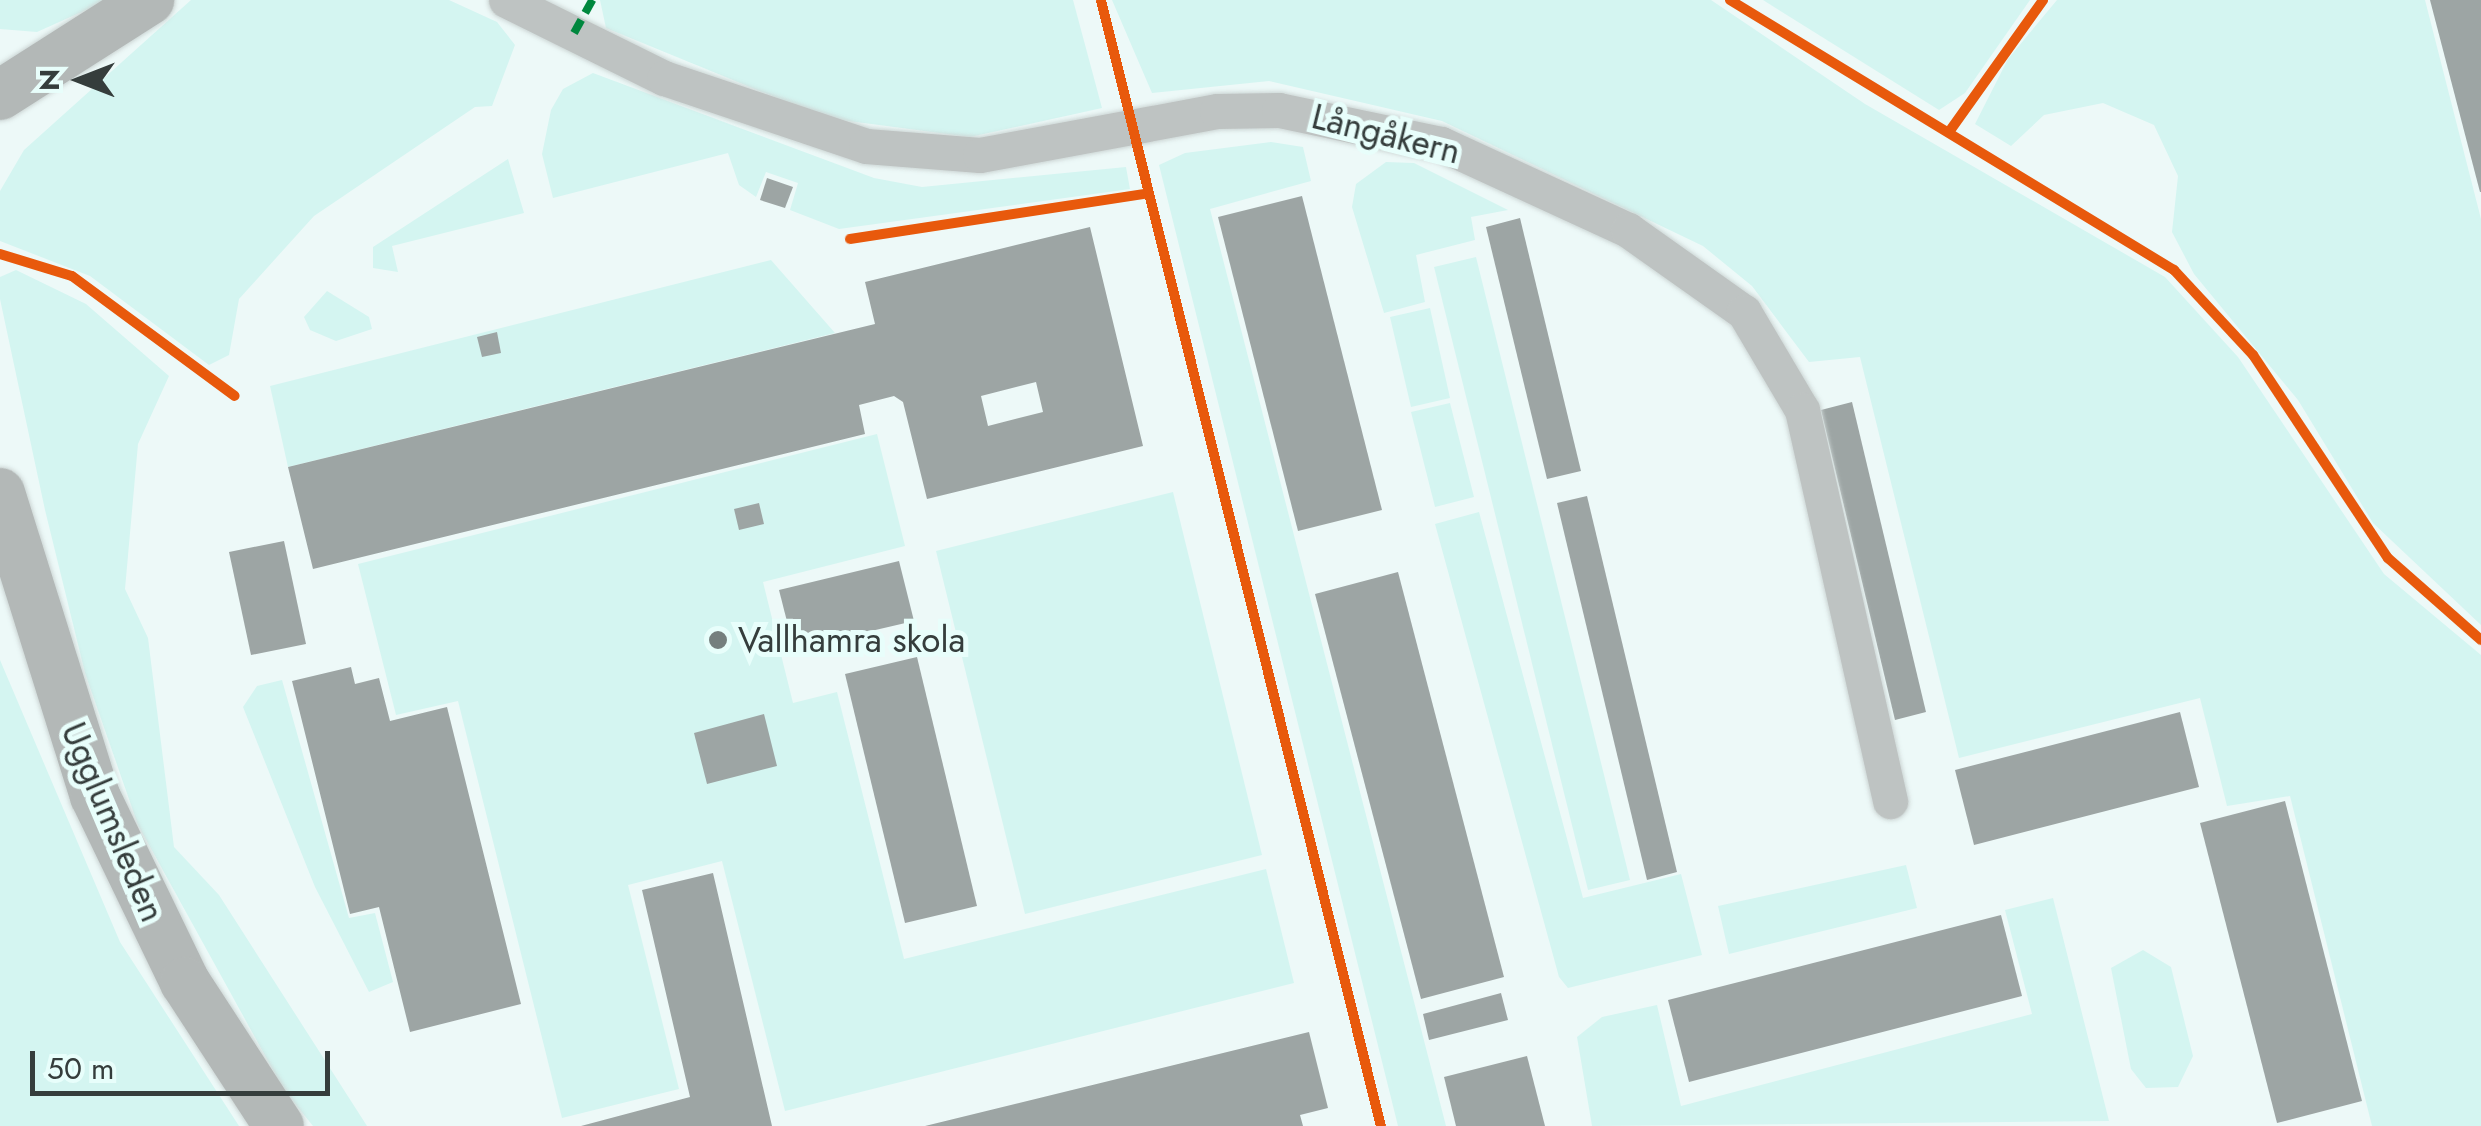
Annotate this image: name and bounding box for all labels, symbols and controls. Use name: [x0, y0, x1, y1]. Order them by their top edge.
north arrow: [30, 30, 130, 130]
text: N: [29, 69, 70, 91]
street label: Långåkern: [1308, 95, 1464, 173]
place label: Vallhamra skola: [738, 619, 965, 661]
marker: Vallhamra skola: [707, 629, 729, 651]
street label: Ugglumsleden: [52, 716, 174, 928]
scale bar: [35, 1031, 335, 1093]
text: 50 m: [47, 1047, 114, 1090]

